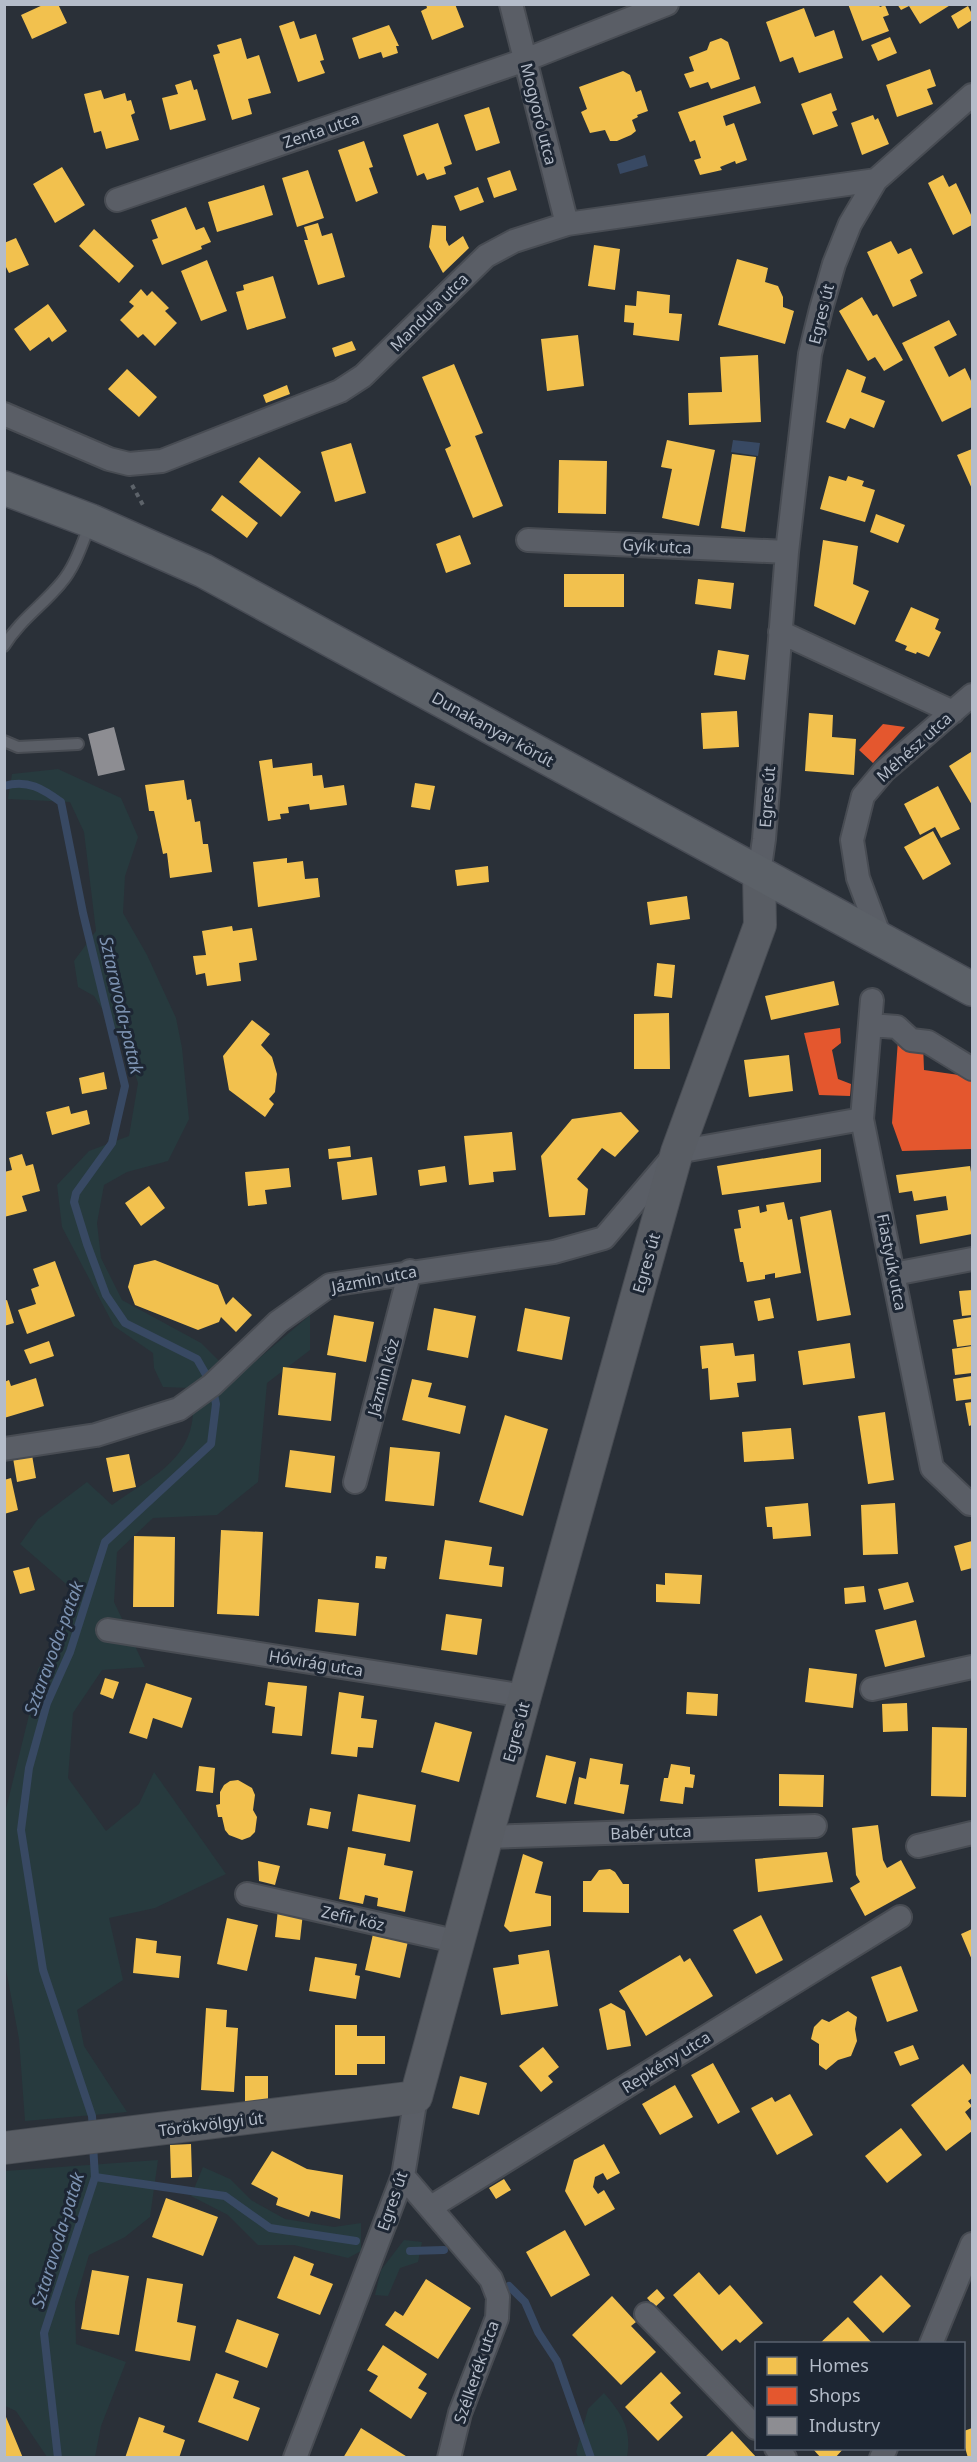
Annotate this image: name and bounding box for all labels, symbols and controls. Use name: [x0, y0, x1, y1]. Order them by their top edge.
street label: Mogyoró utca: [516, 61, 562, 167]
street label: Zenta utca: [280, 107, 362, 153]
street label: Mandula utca: [385, 268, 473, 356]
street label: Egres út: [803, 281, 839, 347]
street label: Gyík utca: [622, 533, 692, 559]
street label: Dunakanyar körút: [428, 686, 558, 772]
street label: Méhész utca: [872, 707, 956, 787]
street label: Egres út: [754, 765, 780, 828]
water label: Sztaravoda-patak: [94, 934, 150, 1077]
street label: Fiastyúk utca: [872, 1212, 912, 1312]
street label: Egres út: [627, 1230, 665, 1296]
street label: Jázmin utca: [328, 1260, 418, 1298]
street label: Jázmin köz: [362, 1336, 404, 1420]
water label: Sztaravoda-patak: [18, 1577, 89, 1718]
street label: Hóvirág utca: [267, 1645, 365, 1681]
street label: Egres út: [497, 1699, 535, 1765]
street label: Babér utca: [610, 1820, 692, 1844]
street label: Zefír köz: [319, 1900, 387, 1936]
street label: Repkény utca: [617, 2026, 715, 2098]
street label: Törökvölgyi út: [157, 2107, 265, 2141]
water label: Sztaravoda-patak: [25, 2168, 89, 2311]
street label: Egres út: [372, 2168, 412, 2234]
street label: Szélkerék utca: [448, 2318, 504, 2426]
legend: [755, 2342, 965, 2450]
text: Homes: [809, 2353, 869, 2377]
text: Shops: [809, 2383, 861, 2407]
text: Industry: [809, 2413, 881, 2437]

